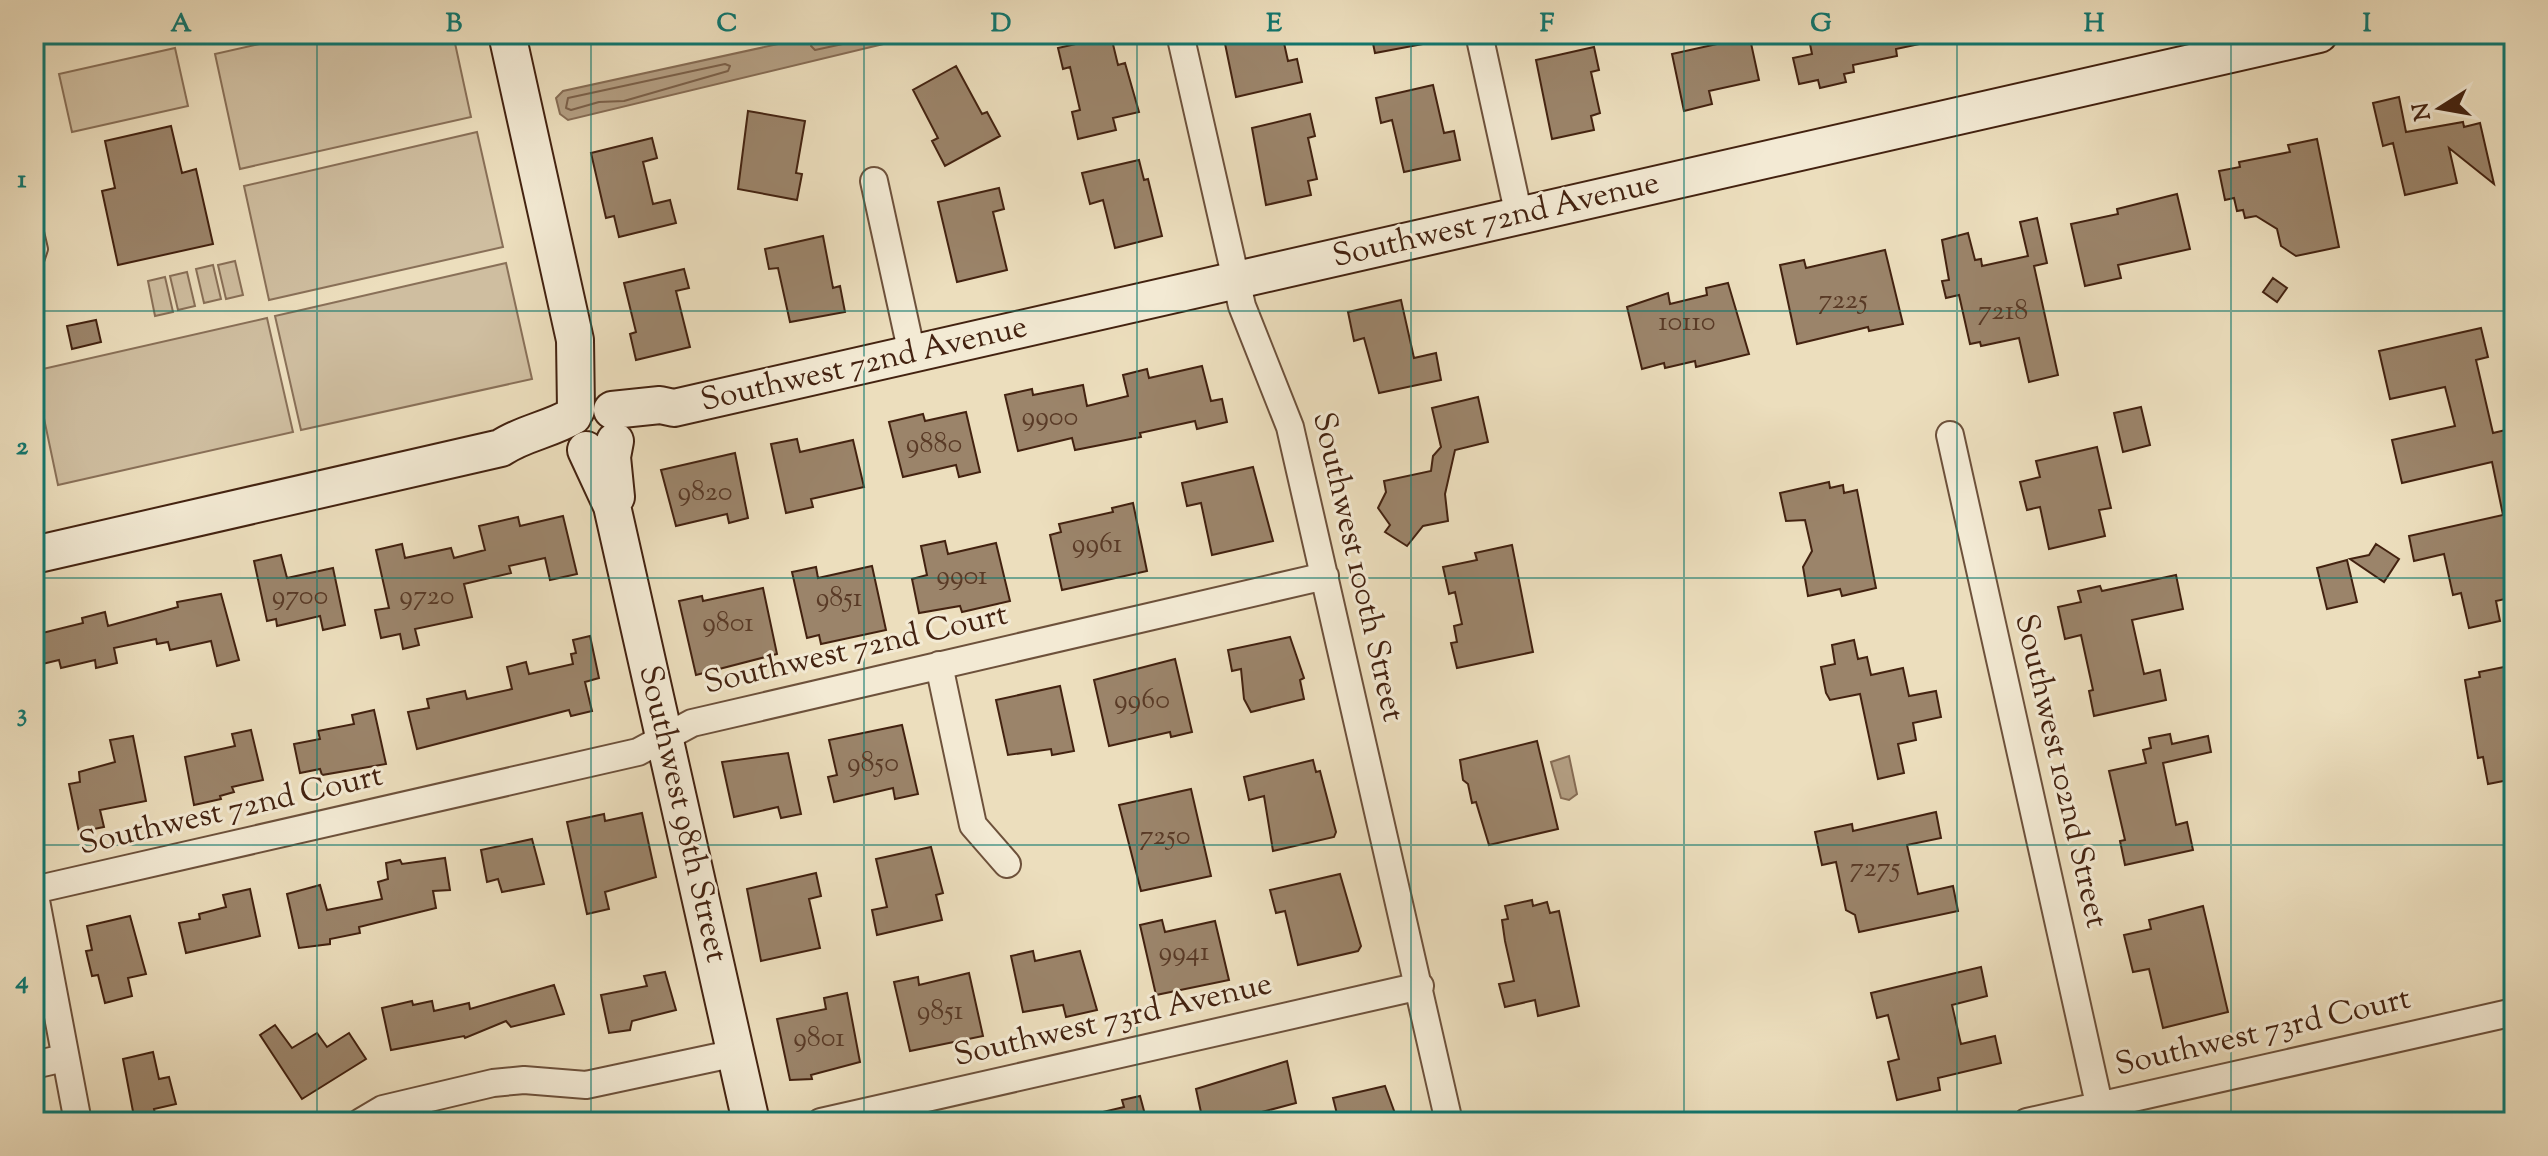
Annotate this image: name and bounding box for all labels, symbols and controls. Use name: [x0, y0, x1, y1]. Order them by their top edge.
text: A: [170, 6, 192, 43]
text: B: [446, 6, 463, 43]
text: C: [717, 6, 737, 43]
text: D: [991, 6, 1011, 43]
text: E: [1266, 6, 1282, 43]
text: F: [1540, 6, 1555, 43]
text: G: [1810, 6, 1832, 43]
text: H: [2084, 6, 2105, 43]
text: I: [2363, 6, 2372, 43]
north arrow: [2400, 68, 2480, 148]
text: N: [2406, 99, 2441, 123]
street label: Southwest 72nd Avenue: [1328, 161, 1664, 281]
text: 1: [18, 162, 27, 199]
house number: 7225: [1818, 281, 1868, 321]
house number: 7218: [1978, 292, 2028, 332]
house number: 10110: [1658, 303, 1716, 343]
street label: Southwest 72nd Avenue: [696, 305, 1032, 425]
house number: 9900: [1022, 398, 1078, 438]
street label: Southwest 100th Street: [1299, 408, 1415, 726]
house number: 9880: [906, 425, 962, 465]
text: 2: [16, 429, 29, 466]
house number: 9820: [677, 473, 733, 513]
house number: 9961: [1072, 525, 1122, 565]
house number: 9901: [936, 557, 988, 597]
house number: 9700: [272, 577, 328, 617]
house number: 9720: [399, 577, 455, 617]
house number: 9851: [816, 579, 862, 619]
street label: Southwest 72nd Court: [699, 593, 1013, 707]
house number: 9801: [702, 604, 754, 644]
street label: Southwest 102nd Street: [2001, 609, 2119, 933]
street label: Southwest 98th Street: [625, 661, 739, 967]
house number: 9960: [1114, 681, 1170, 721]
text: 3: [17, 696, 27, 733]
house number: 9850: [847, 744, 899, 784]
street label: Southwest 72nd Court: [74, 754, 388, 868]
house number: 7250: [1139, 817, 1191, 857]
house number: 7275: [1850, 849, 1901, 889]
house number: 9941: [1159, 933, 1209, 973]
street label: Southwest 73rd Avenue: [949, 962, 1277, 1080]
text: 4: [14, 963, 29, 1000]
street label: Southwest 73rd Court: [2111, 977, 2415, 1089]
house number: 9851: [917, 992, 963, 1032]
house number: 9801: [793, 1019, 845, 1059]

